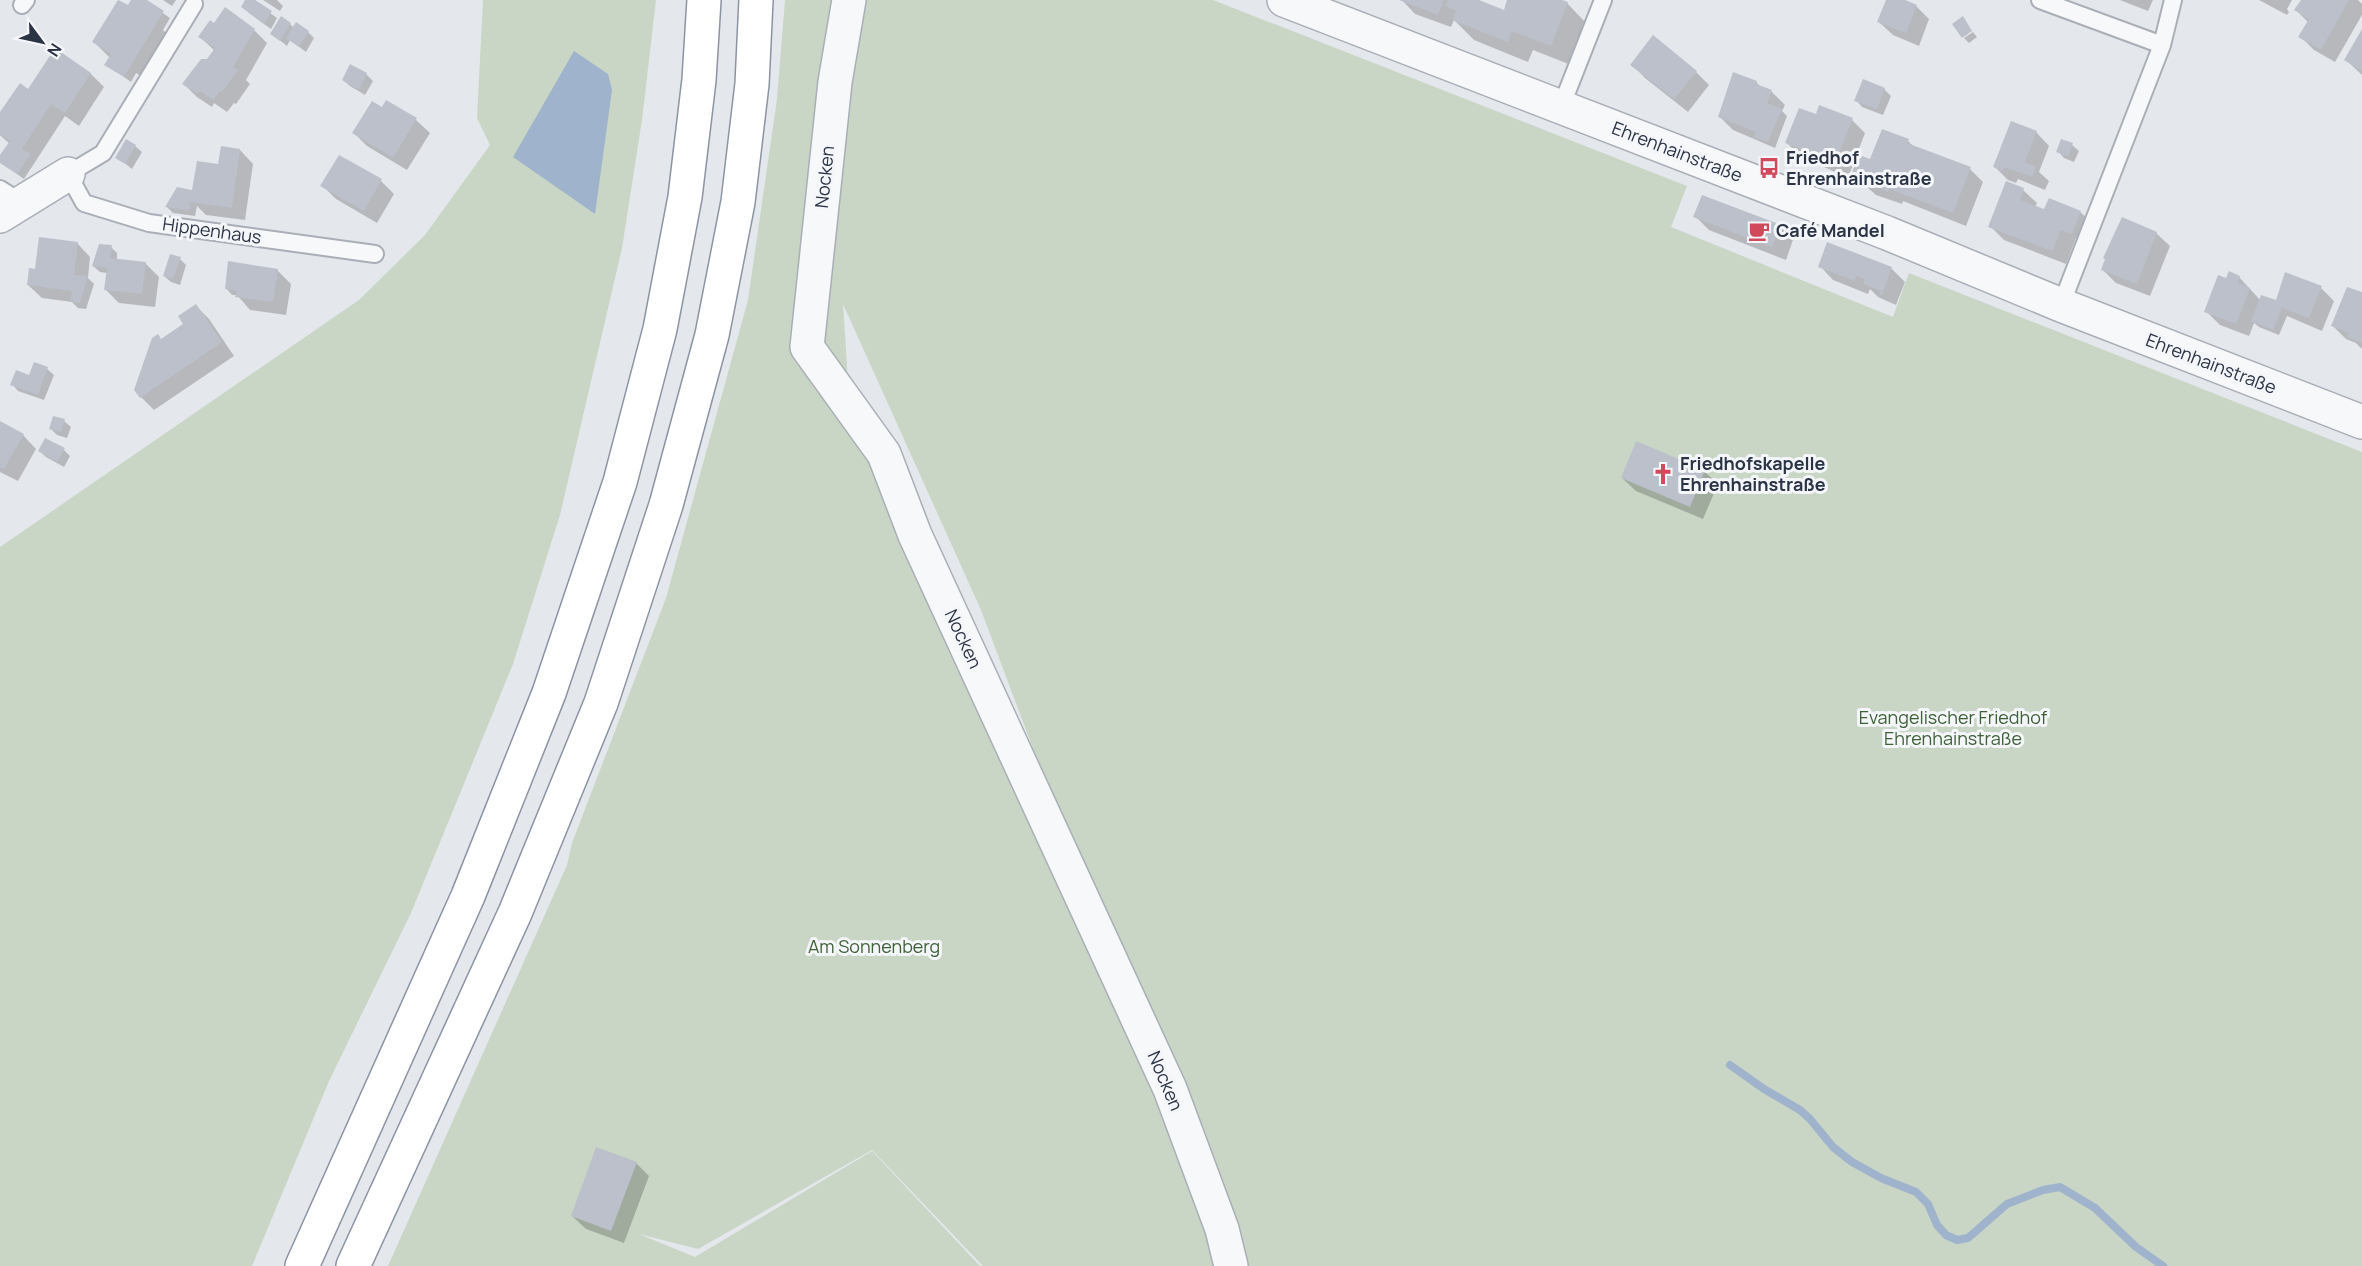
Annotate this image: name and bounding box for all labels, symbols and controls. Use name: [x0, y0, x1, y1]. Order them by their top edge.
north arrow: [12, 12, 72, 72]
text: N: [42, 39, 67, 61]
street label: Ehrenhainstraße: [1609, 115, 1746, 187]
street label: Nocken: [809, 145, 839, 209]
place label: Friedhof Ehrenhainstraße: [1786, 145, 1932, 190]
bus stop icon: Friedhof Ehrenhainstraße: [1757, 156, 1781, 180]
street label: Hippenhaus: [161, 211, 263, 249]
place label: Café Mandel: [1776, 218, 1885, 242]
cafe icon: Café Mandel: [1747, 219, 1771, 243]
street label: Ehrenhainstraße: [2143, 327, 2280, 399]
place label: Friedhofskapelle Ehrenhainstraße: [1680, 451, 1826, 496]
church icon: Friedhofskapelle Ehrenhainstraße: [1651, 462, 1675, 486]
street label: Nocken: [940, 605, 988, 672]
park label: Evangelischer Friedhof Ehrenhainstraße: [1859, 705, 2048, 750]
park label: Am Sonnenberg: [808, 934, 940, 958]
street label: Nocken: [1143, 1047, 1189, 1114]

